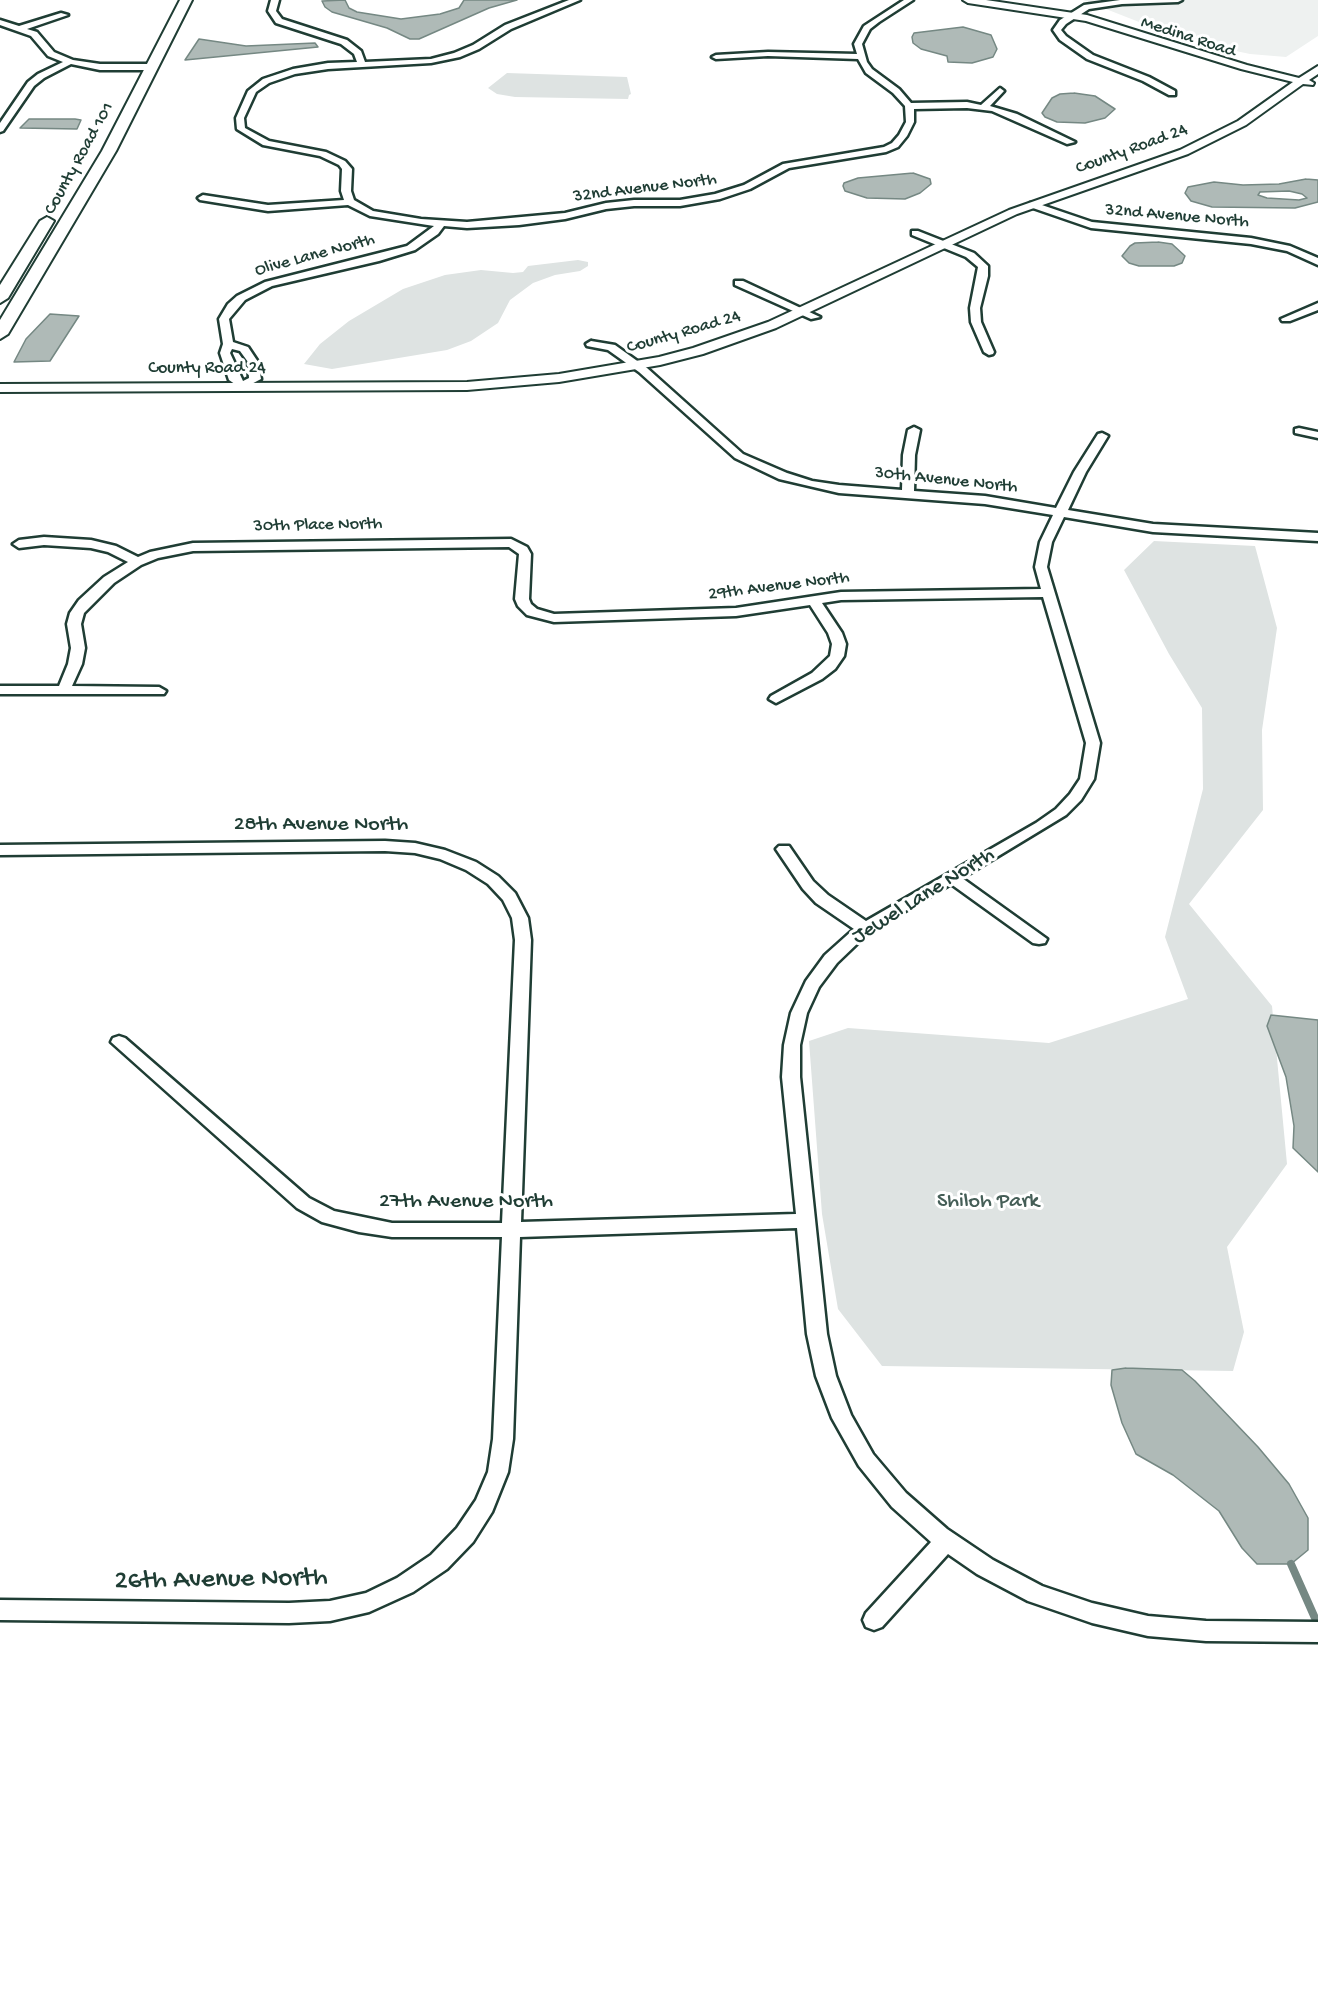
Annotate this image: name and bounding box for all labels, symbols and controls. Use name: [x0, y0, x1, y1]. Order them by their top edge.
street label: Medina Road: [1138, 13, 1238, 63]
street label: County Road 101: [40, 99, 120, 219]
street label: County Road 24: [1073, 120, 1191, 180]
street label: 32nd Avenue North: [572, 169, 718, 209]
street label: 32nd Avenue North: [1104, 200, 1250, 234]
street label: Olive Lane North: [253, 230, 377, 282]
street label: County Road 24: [625, 306, 743, 360]
street label: County Road 24: [148, 358, 266, 380]
street label: 30th Avenue North: [873, 463, 1019, 499]
street label: 30th Place North: [253, 514, 383, 538]
street label: 29th Avenue North: [707, 568, 851, 606]
street label: 28th Avenue North: [234, 813, 408, 839]
street label: Jewel Lane North: [848, 843, 1000, 951]
street label: 27th Avenue North: [379, 1190, 553, 1216]
park label: Shiloh Park: [937, 1190, 1039, 1216]
street label: 26th Avenue North: [114, 1563, 328, 1599]

